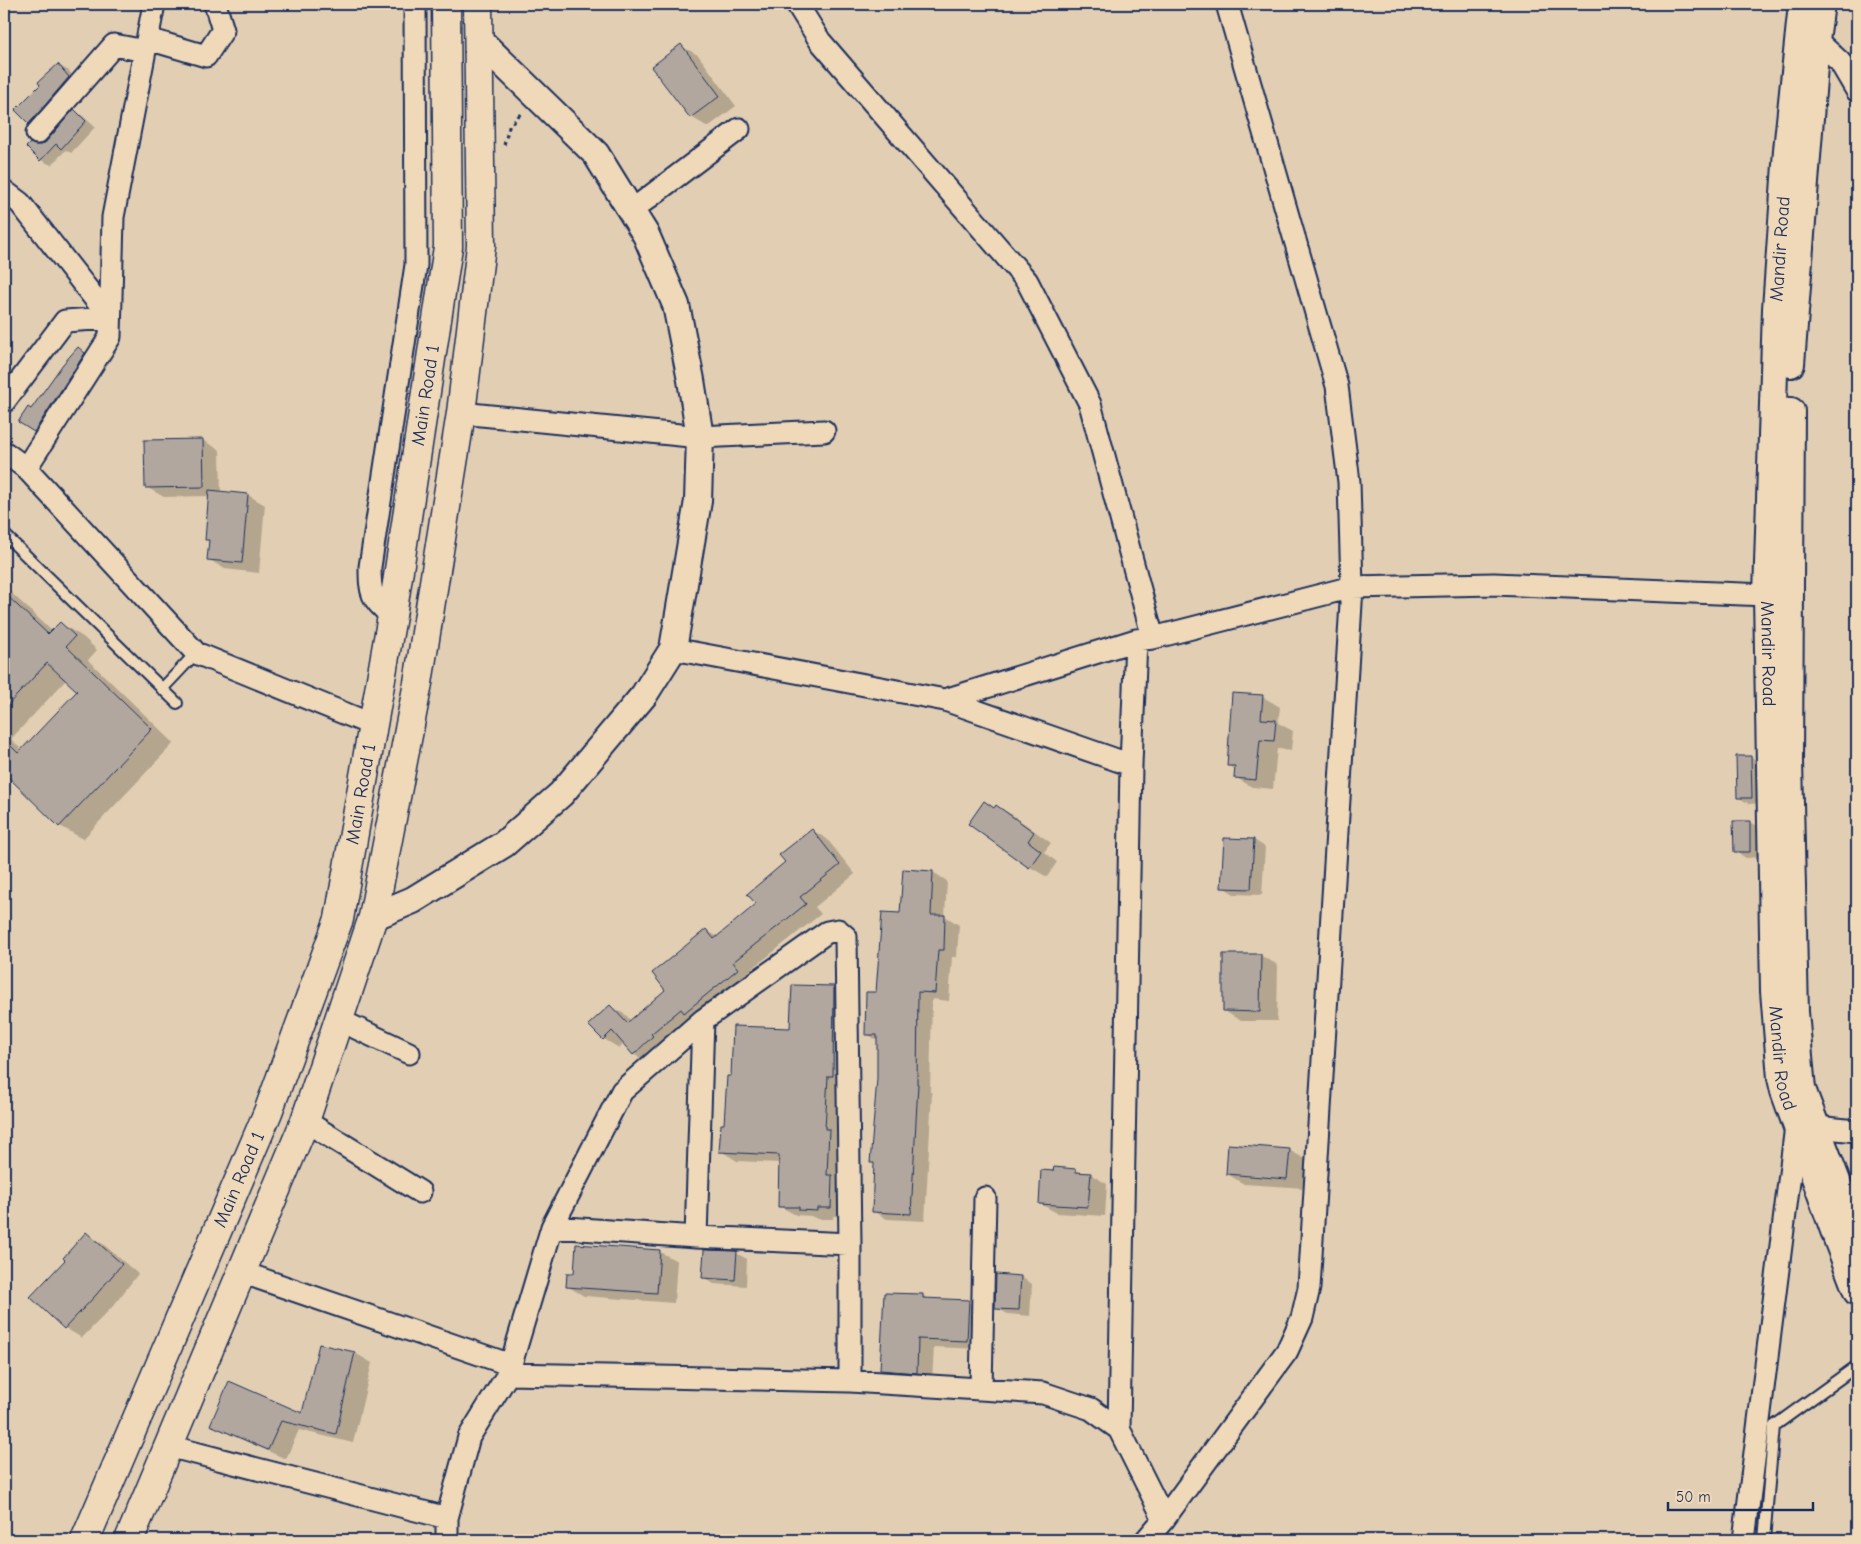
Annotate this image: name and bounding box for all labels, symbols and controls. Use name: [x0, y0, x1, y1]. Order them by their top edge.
street label: Mandir Road: [1765, 196, 1795, 302]
street label: Main Road 1: [407, 343, 444, 447]
street label: Mandir Road: [1756, 601, 1780, 707]
street label: Main Road 1: [341, 742, 380, 846]
street label: Mandir Road: [1764, 1005, 1801, 1113]
street label: Main Road 1: [209, 1128, 269, 1231]
scale bar: [1668, 1479, 1814, 1511]
text: 50 m: [1676, 1488, 1711, 1506]

